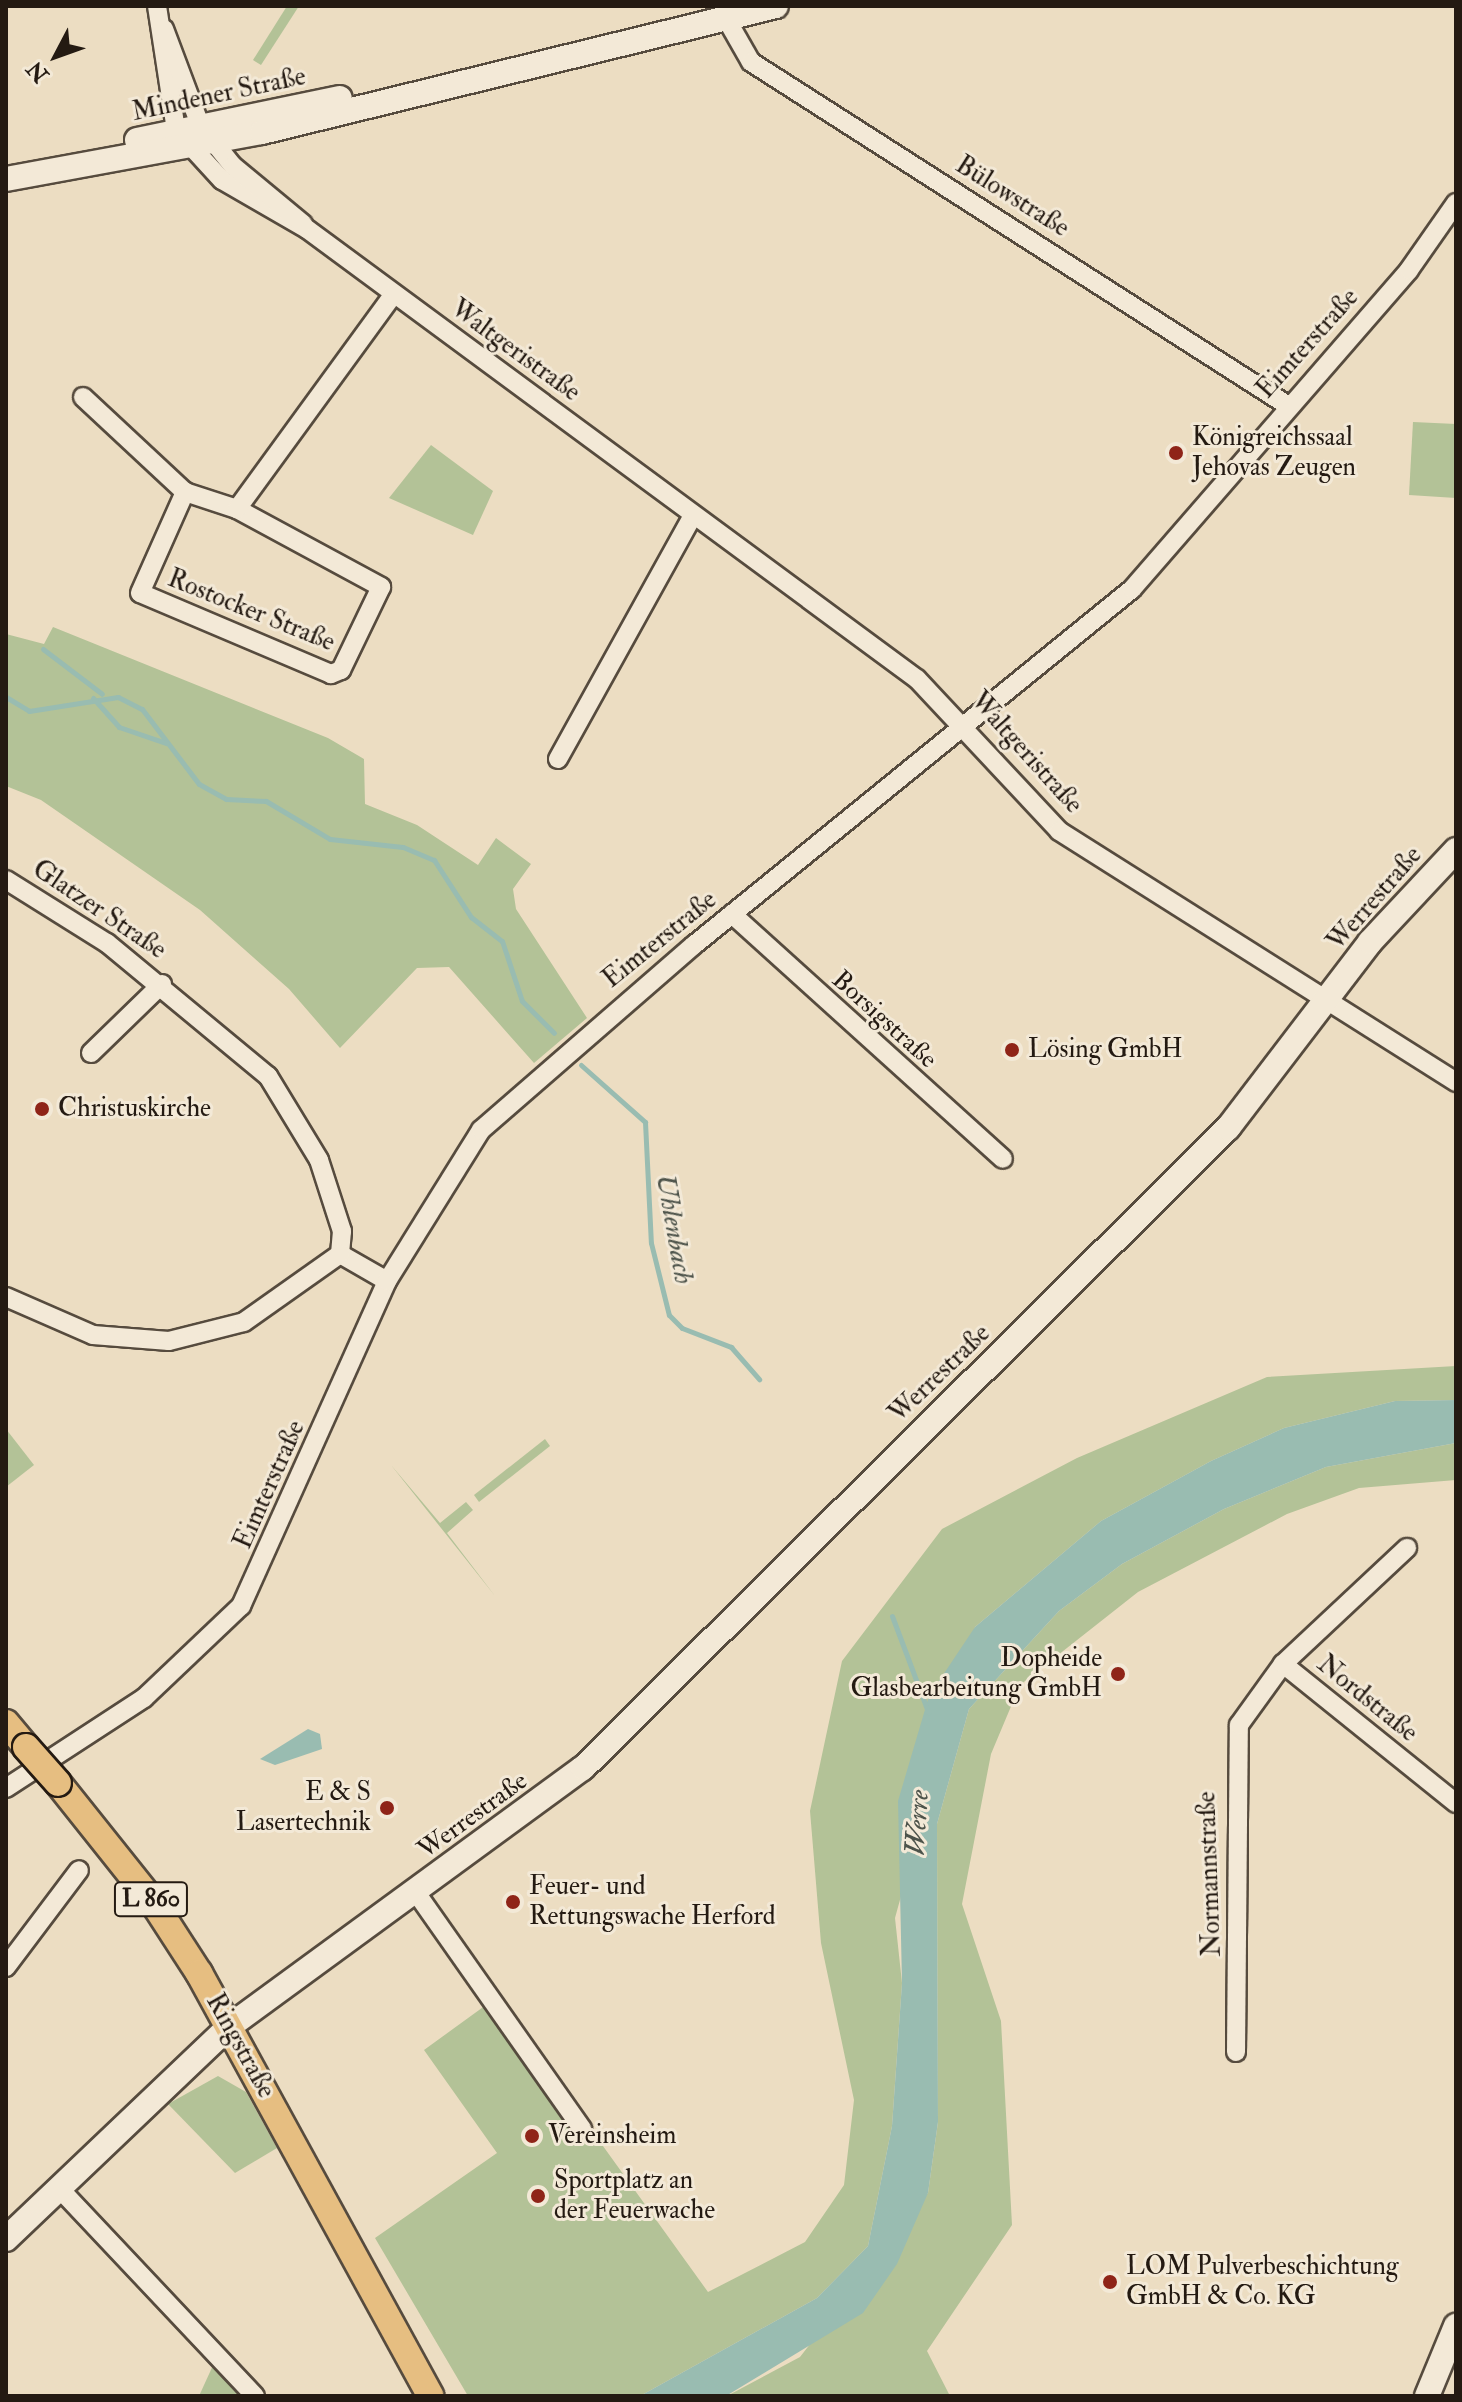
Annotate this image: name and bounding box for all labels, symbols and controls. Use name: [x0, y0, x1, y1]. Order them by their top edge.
north arrow: [16, 16, 96, 96]
text: N: [21, 55, 55, 88]
street label: Mindener Straße: [129, 61, 309, 129]
street label: Bülowstraße: [949, 150, 1075, 244]
street label: Eimterstraße: [1251, 283, 1365, 405]
street label: Waltgeristraße: [444, 294, 586, 408]
place label: Königreichssaal Jehovas Zeugen: [1192, 422, 1356, 484]
marker: Königreichssaal Jehovas Zeugen: [1167, 444, 1185, 462]
street label: Rostocker Straße: [163, 563, 339, 659]
street label: Waltgeristraße: [963, 686, 1089, 820]
street label: Werrestraße: [1321, 841, 1429, 957]
street label: Glatzer Straße: [26, 854, 172, 966]
street label: Eimterstraße: [597, 885, 723, 995]
street label: Borsigstraße: [825, 965, 943, 1075]
place label: Lösing GmbH: [1028, 1034, 1183, 1066]
marker: Lösing GmbH: [1003, 1041, 1021, 1059]
place label: Christuskirche: [58, 1093, 211, 1125]
marker: Christuskirche: [33, 1100, 51, 1118]
water label: Uhlenbach: [648, 1171, 700, 1287]
street label: Werrestraße: [883, 1318, 997, 1430]
street label: Eimterstraße: [228, 1416, 312, 1554]
place label: Dopheide Glasbearbeitung GmbH: [850, 1643, 1102, 1704]
street label: Nordstraße: [1311, 1649, 1423, 1749]
marker: Dopheide Glasbearbeitung GmbH: [1109, 1665, 1127, 1683]
street label: Werrestraße: [412, 1766, 534, 1866]
place label: E & S Lasertechnik: [236, 1777, 371, 1838]
water label: Werre: [899, 1789, 937, 1857]
street label: Normannstraße: [1192, 1791, 1228, 1957]
marker: E & S Lasertechnik: [378, 1799, 396, 1817]
place label: Feuer- und Rettungswache Herford: [529, 1871, 776, 1932]
road number: L 860: [113, 1879, 189, 1919]
marker: Feuer- und Rettungswache Herford: [504, 1893, 522, 1911]
street label: Ringstraße: [199, 1988, 281, 2104]
place label: Vereinsheim: [548, 2120, 676, 2152]
marker: Vereinsheim: [523, 2127, 541, 2145]
place label: Sportplatz an der Feuerwache: [554, 2165, 715, 2226]
marker: Sportplatz an der Feuerwache: [529, 2187, 547, 2205]
place label: LOM Pulverbeschichtung GmbH & Co. KG: [1126, 2251, 1399, 2312]
marker: LOM Pulverbeschichtung GmbH & Co. KG: [1101, 2273, 1119, 2291]

